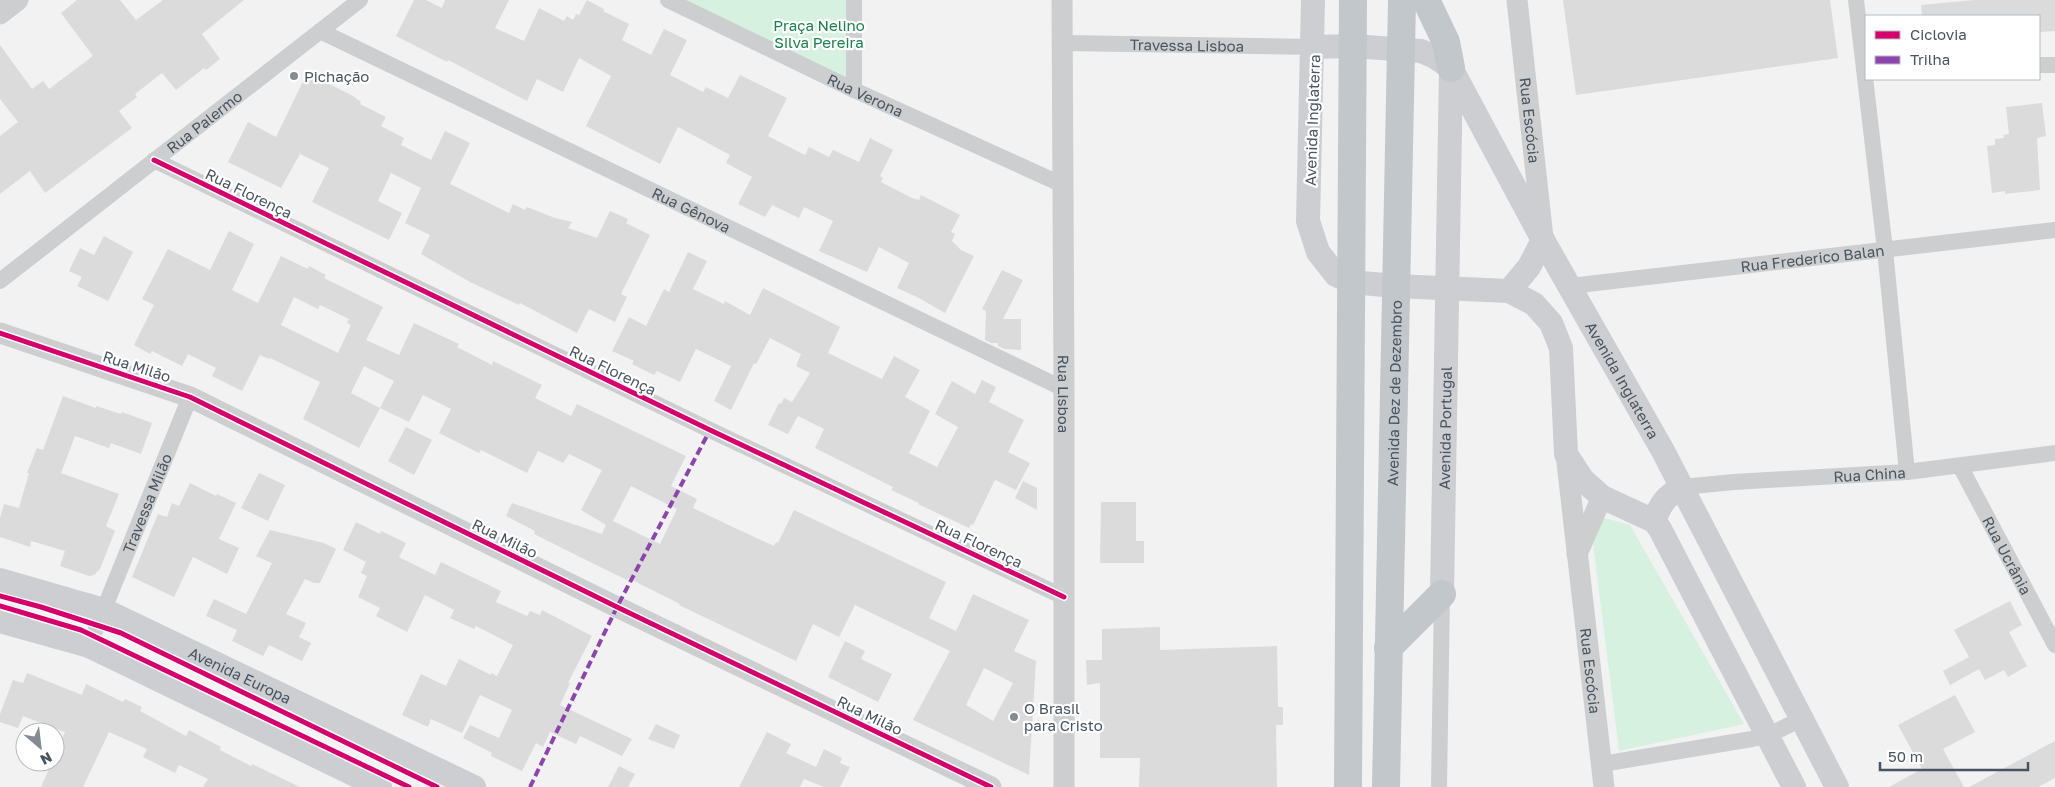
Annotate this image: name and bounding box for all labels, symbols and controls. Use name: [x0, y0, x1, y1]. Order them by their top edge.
legend: [1865, 15, 2040, 80]
park label: Praça Nelino Silva Pereira: [773, 16, 865, 51]
text: Ciclovia: [1910, 25, 1967, 43]
street label: Travessa Lisboa: [1130, 35, 1244, 55]
text: Trilha: [1910, 50, 1950, 68]
street label: Avenida Inglaterra: [1301, 54, 1323, 186]
place label: Pichação: [304, 67, 369, 85]
marker: Pichação: [288, 70, 300, 82]
street label: Rua Verona: [825, 70, 906, 120]
street label: Rua Escócia: [1517, 76, 1544, 164]
street label: Rua Palermo: [163, 87, 246, 157]
street label: Rua Florença: [203, 164, 295, 222]
street label: Rua Gênova: [649, 183, 733, 236]
street label: Rua Frederico Balan: [1740, 241, 1885, 275]
street label: Avenida Dez de Dezembro: [1383, 300, 1405, 486]
street label: Avenida Inglaterra: [1582, 318, 1663, 442]
street label: Rua Florença: [567, 341, 659, 399]
street label: Rua Milão: [101, 347, 173, 385]
street label: Rua Lisboa: [1055, 355, 1073, 433]
street label: Avenida Portugal: [1435, 366, 1455, 490]
street label: Travessa Milão: [119, 451, 175, 556]
street label: Rua China: [1833, 463, 1906, 485]
street label: Rua Ucrânia: [1979, 513, 2036, 598]
street label: Rua Milão: [469, 514, 541, 562]
street label: Rua Florença: [933, 515, 1025, 571]
street label: Rua Escócia: [1577, 627, 1605, 714]
street label: Avenida Europa: [186, 643, 294, 707]
street label: Rua Milão: [834, 691, 906, 739]
place label: O Brasil para Cristo: [1024, 699, 1103, 734]
marker: O Brasil para Cristo: [1008, 711, 1020, 723]
north arrow: [15, 722, 65, 772]
scale bar: [1880, 740, 2028, 772]
text: 50 m: [1888, 747, 1923, 765]
text: N: [38, 749, 55, 769]

